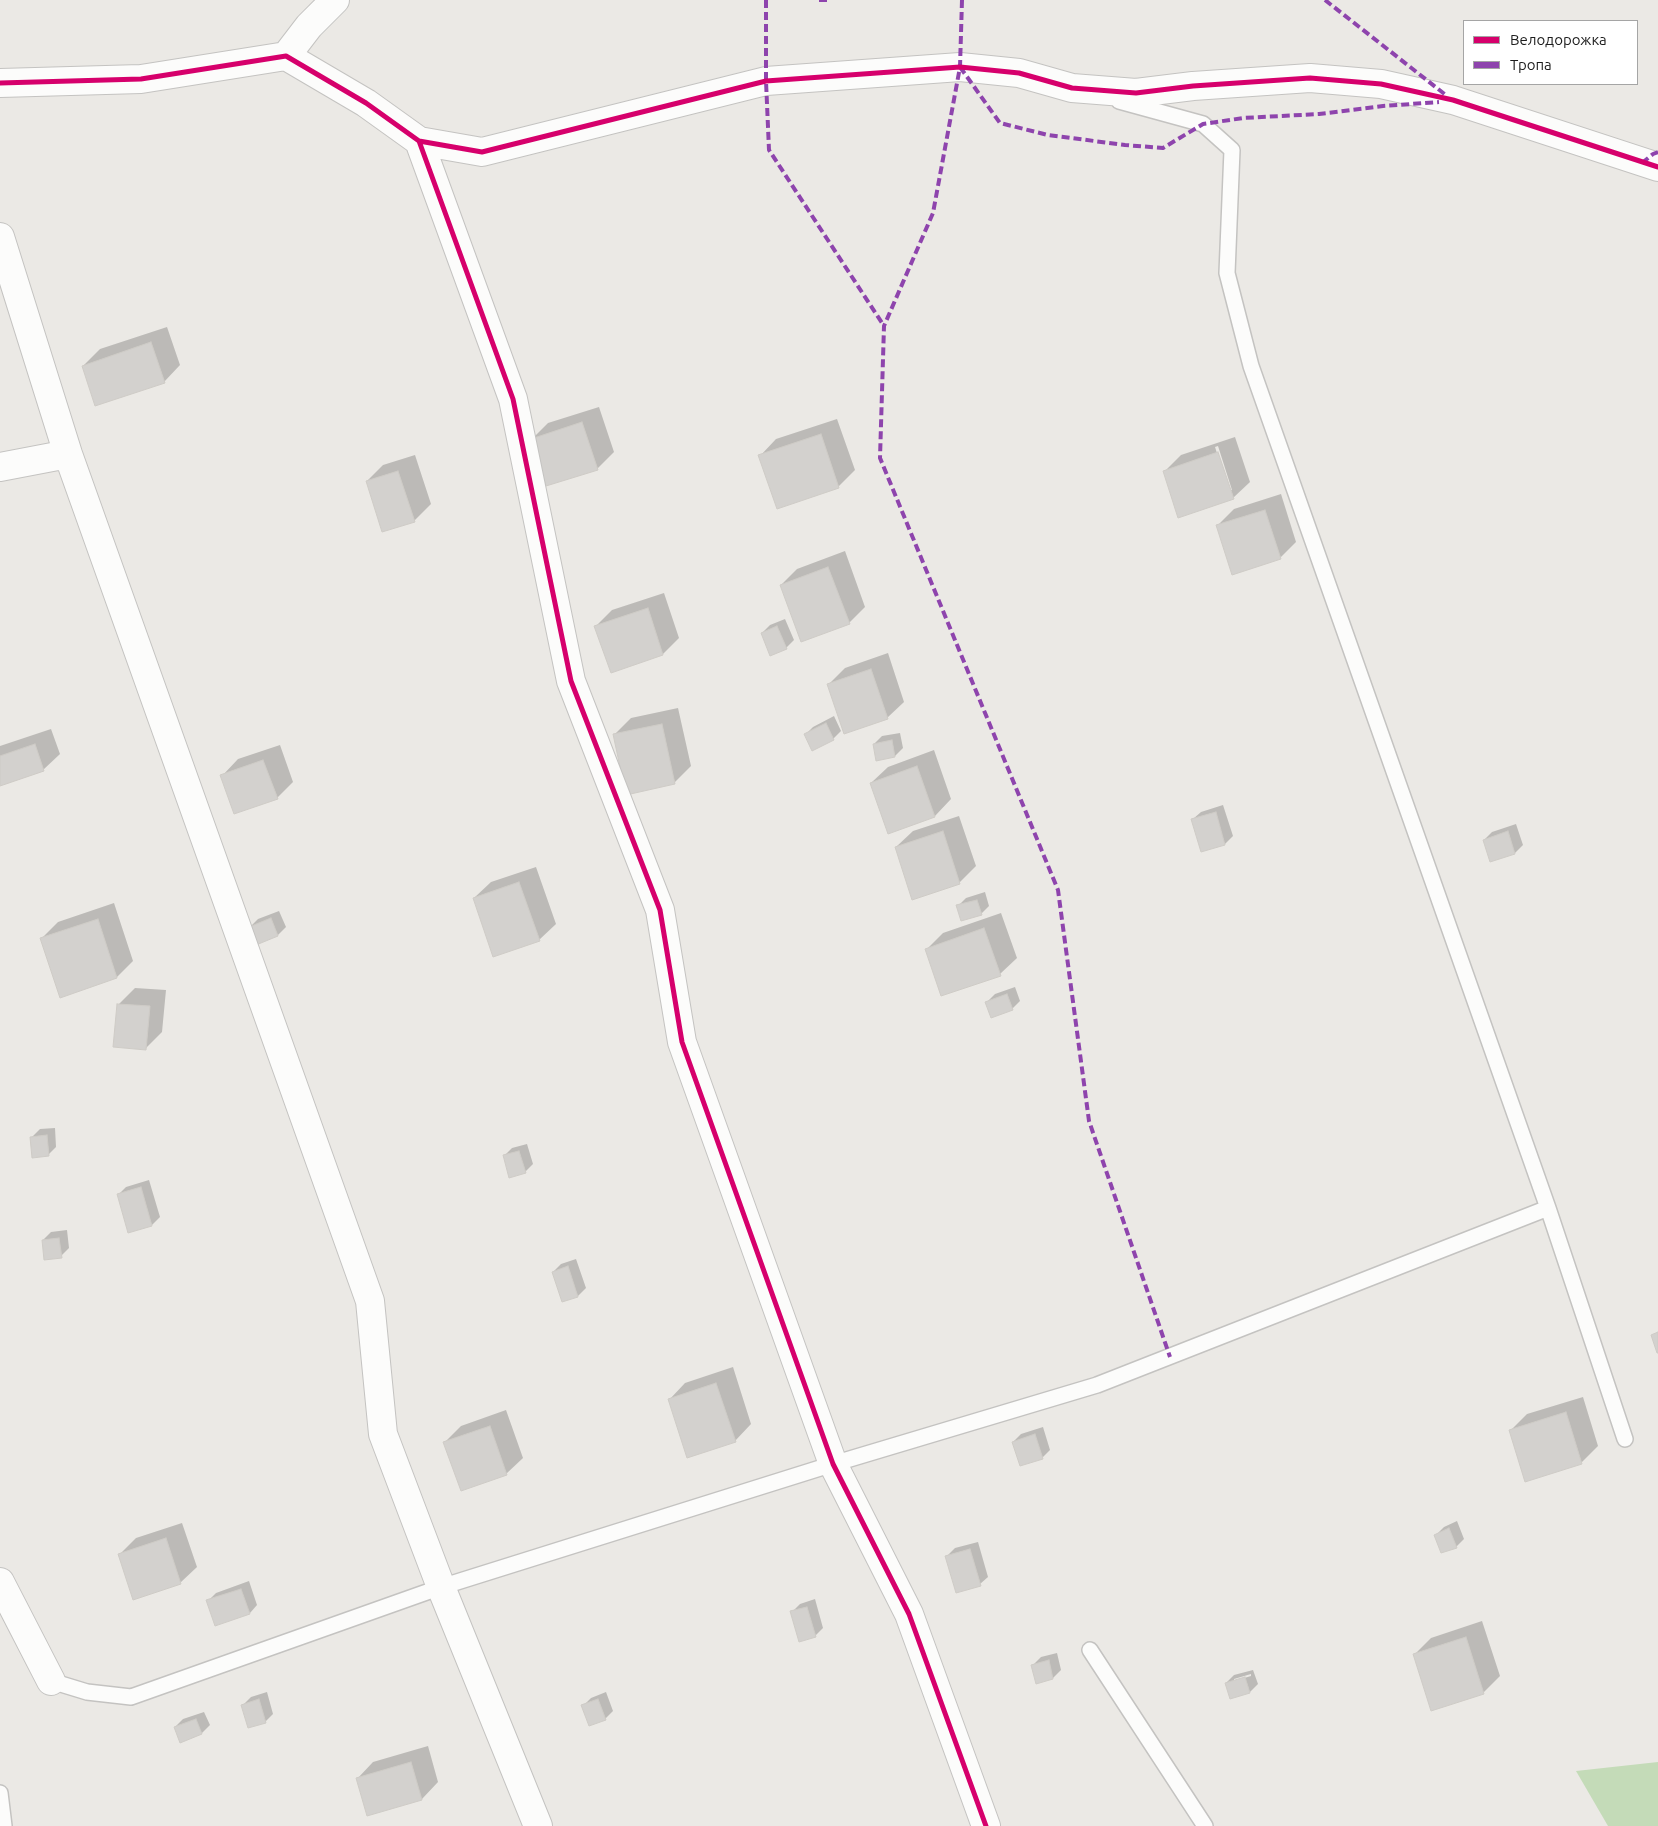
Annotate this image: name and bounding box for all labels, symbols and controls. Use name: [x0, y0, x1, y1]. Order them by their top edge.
legend: [1463, 20, 1638, 85]
text: Велодорожка: [1510, 31, 1607, 48]
text: Тропа: [1510, 56, 1552, 73]

